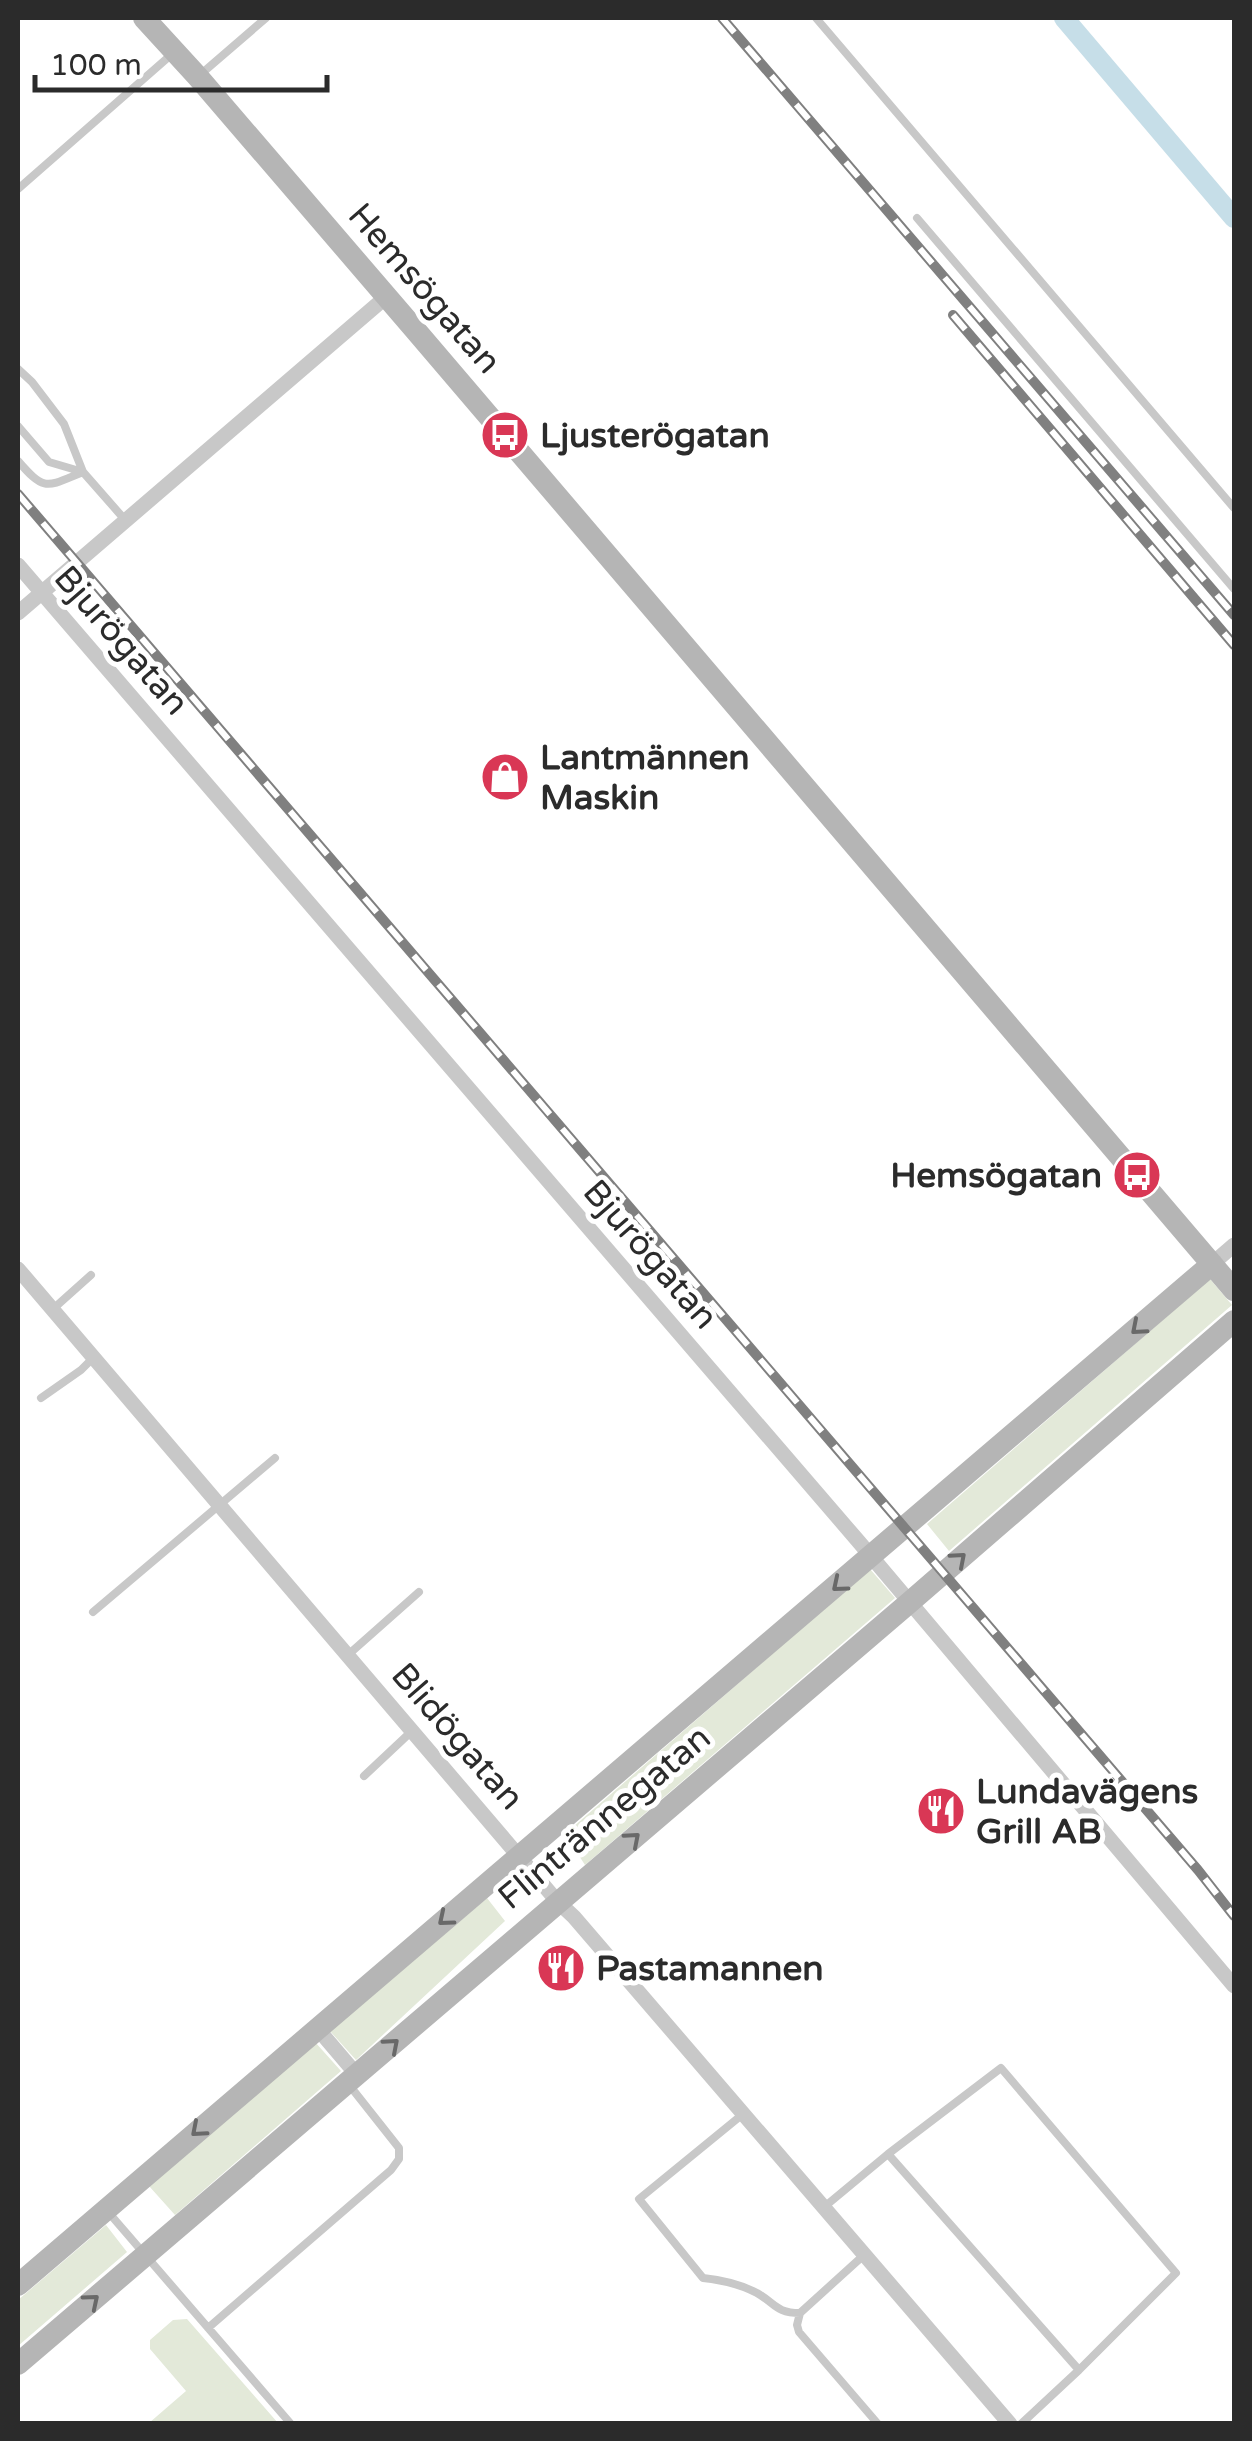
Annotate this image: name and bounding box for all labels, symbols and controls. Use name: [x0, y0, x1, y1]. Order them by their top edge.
scale bar: [35, 30, 328, 92]
text: 100 m: [50, 47, 142, 84]
street label: Hemsögatan: [339, 195, 510, 382]
bus stop icon: Ljusterögatan: [479, 409, 531, 461]
place label: Ljusterögatan: [540, 415, 770, 457]
street label: Bjurögatan: [45, 557, 197, 724]
place label: Lantmännen Maskin: [540, 737, 750, 819]
shop icon: Lantmännen Maskin: [479, 751, 531, 803]
bus stop icon: Hemsögatan: [1111, 1149, 1163, 1201]
place label: Hemsögatan: [890, 1155, 1102, 1197]
street label: Bjurögatan: [574, 1171, 726, 1338]
one-way arrow: [1131, 1316, 1150, 1334]
one-way arrow: [948, 1553, 966, 1571]
one-way arrow: [832, 1574, 850, 1592]
street label: Blidögatan: [382, 1655, 532, 1819]
street label: Flintrännegatan: [490, 1717, 719, 1919]
place label: Lundavägens Grill AB: [976, 1771, 1198, 1853]
restaurant icon: Lundavägens Grill AB: [915, 1785, 967, 1837]
one-way arrow: [622, 1833, 640, 1851]
one-way arrow: [438, 1907, 456, 1925]
restaurant icon: Pastamannen: [535, 1942, 587, 1994]
place label: Pastamannen: [596, 1948, 824, 1990]
one-way arrow: [380, 2038, 399, 2056]
one-way arrow: [191, 2118, 209, 2136]
one-way arrow: [80, 2295, 98, 2313]

